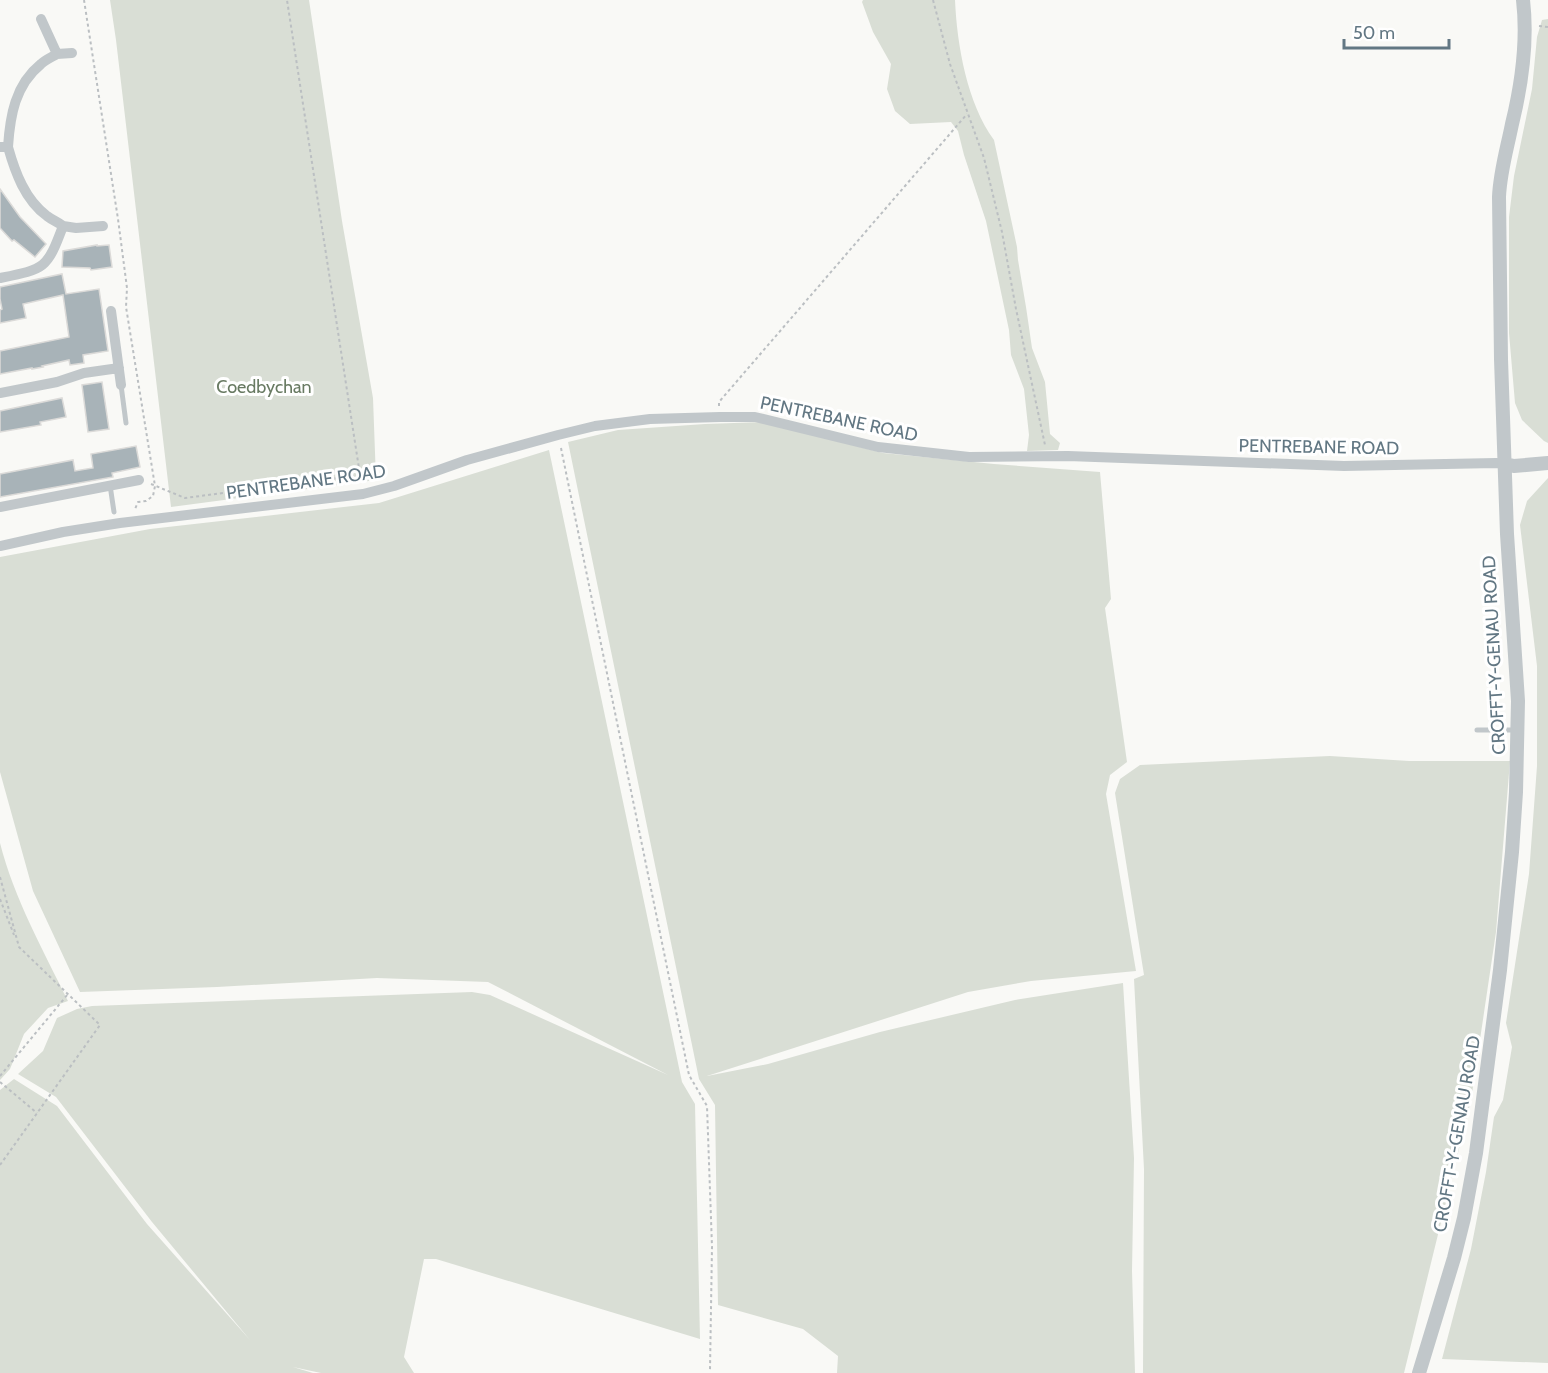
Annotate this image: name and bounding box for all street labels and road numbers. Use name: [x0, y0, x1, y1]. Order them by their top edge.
street label: PENTREBANE ROAD: [758, 392, 920, 446]
street label: PENTREBANE ROAD: [1239, 435, 1399, 459]
street label: PENTREBANE ROAD: [225, 460, 387, 504]
street label: CROFFT-Y-GENAU ROAD: [1478, 555, 1510, 755]
street label: CROFFT-Y-GENAU ROAD: [1429, 1034, 1485, 1234]

